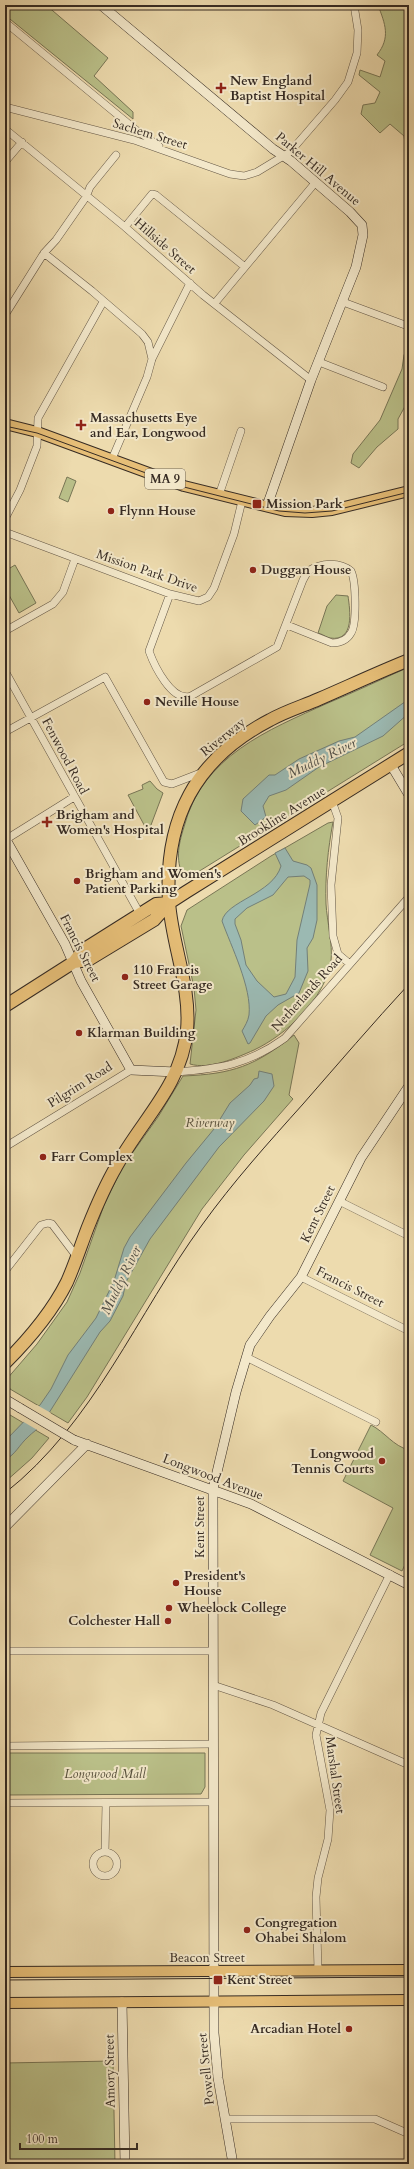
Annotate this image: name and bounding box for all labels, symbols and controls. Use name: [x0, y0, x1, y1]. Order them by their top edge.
place label: New England Baptist Hospital: [230, 72, 325, 105]
marker: New England Baptist Hospital: [215, 82, 227, 94]
street label: Sachem Street: [111, 114, 189, 154]
street label: Parker Hill Avenue: [272, 128, 364, 210]
street label: Hillside Street: [130, 214, 200, 278]
place label: Massachusetts Eye and Ear, Longwood: [90, 409, 207, 442]
marker: Massachusetts Eye and Ear, Longwood: [75, 419, 87, 431]
road number: MA 9: [145, 469, 185, 489]
place label: Mission Park: [266, 495, 344, 513]
marker: Mission Park: [251, 498, 263, 510]
place label: Flynn House: [119, 502, 196, 520]
marker: Flynn House: [106, 506, 116, 516]
street label: Mission Park Drive: [94, 545, 200, 597]
place label: Duggan House: [261, 561, 352, 579]
marker: Duggan House: [248, 565, 258, 575]
place label: Neville House: [155, 693, 239, 711]
marker: Neville House: [142, 697, 152, 707]
street label: Riverway: [197, 713, 249, 761]
street label: Fenwood Road: [37, 715, 93, 797]
water label: Muddy River: [284, 733, 360, 783]
street label: Brookline Avenue: [235, 782, 329, 850]
place label: Brigham and Women's Hospital: [55, 806, 164, 839]
marker: Brigham and Women's Hospital: [41, 816, 53, 828]
place label: Brigham and Women's Patient Parking: [85, 865, 221, 898]
marker: Brigham and Women's Patient Parking: [72, 876, 82, 886]
street label: Francis Street: [55, 911, 105, 985]
street label: Netherlands Road: [267, 950, 347, 1036]
place label: 110 Francis Street Garage: [133, 961, 213, 994]
marker: 110 Francis Street Garage: [120, 972, 130, 982]
place label: Klarman Building: [87, 1024, 196, 1042]
marker: Klarman Building: [74, 1028, 84, 1038]
street label: Pilgrim Road: [44, 1058, 116, 1112]
park label: Riverway: [185, 1114, 235, 1132]
place label: Farr Complex: [51, 1148, 133, 1166]
marker: Farr Complex: [38, 1152, 48, 1162]
street label: Kent Street: [296, 1182, 340, 1246]
water label: Muddy River: [96, 1242, 146, 1318]
street label: Francis Street: [313, 1262, 387, 1312]
place label: Longwood Tennis Courts: [291, 1445, 375, 1478]
street label: Longwood Avenue: [160, 1449, 266, 1505]
marker: Longwood Tennis Courts: [377, 1456, 387, 1466]
street label: Kent Street: [191, 1496, 209, 1558]
place label: President's House: [184, 1567, 246, 1600]
marker: President's House: [171, 1578, 181, 1588]
place label: Wheelock College: [176, 1599, 287, 1617]
marker: Wheelock College: [164, 1603, 174, 1613]
place label: Colchester Hall: [68, 1612, 160, 1630]
marker: Colchester Hall: [163, 1616, 173, 1626]
street label: Marshal Street: [321, 1735, 349, 1815]
park label: Longwood Mall: [64, 1765, 146, 1783]
place label: Congregation Ohabei Shalom: [255, 1914, 347, 1947]
marker: Congregation Ohabei Shalom: [242, 1925, 252, 1935]
street label: Beacon Street: [169, 1949, 245, 1967]
place label: Kent Street: [227, 1971, 293, 1989]
marker: Kent Street: [212, 1974, 224, 1986]
place label: Arcadian Hotel: [250, 2020, 341, 2038]
marker: Arcadian Hotel: [344, 2024, 354, 2034]
street label: Powell Street: [193, 2032, 219, 2106]
street label: Amory Street: [100, 2034, 120, 2108]
scale bar: [20, 2125, 137, 2151]
text: 100 m: [26, 2131, 59, 2147]

